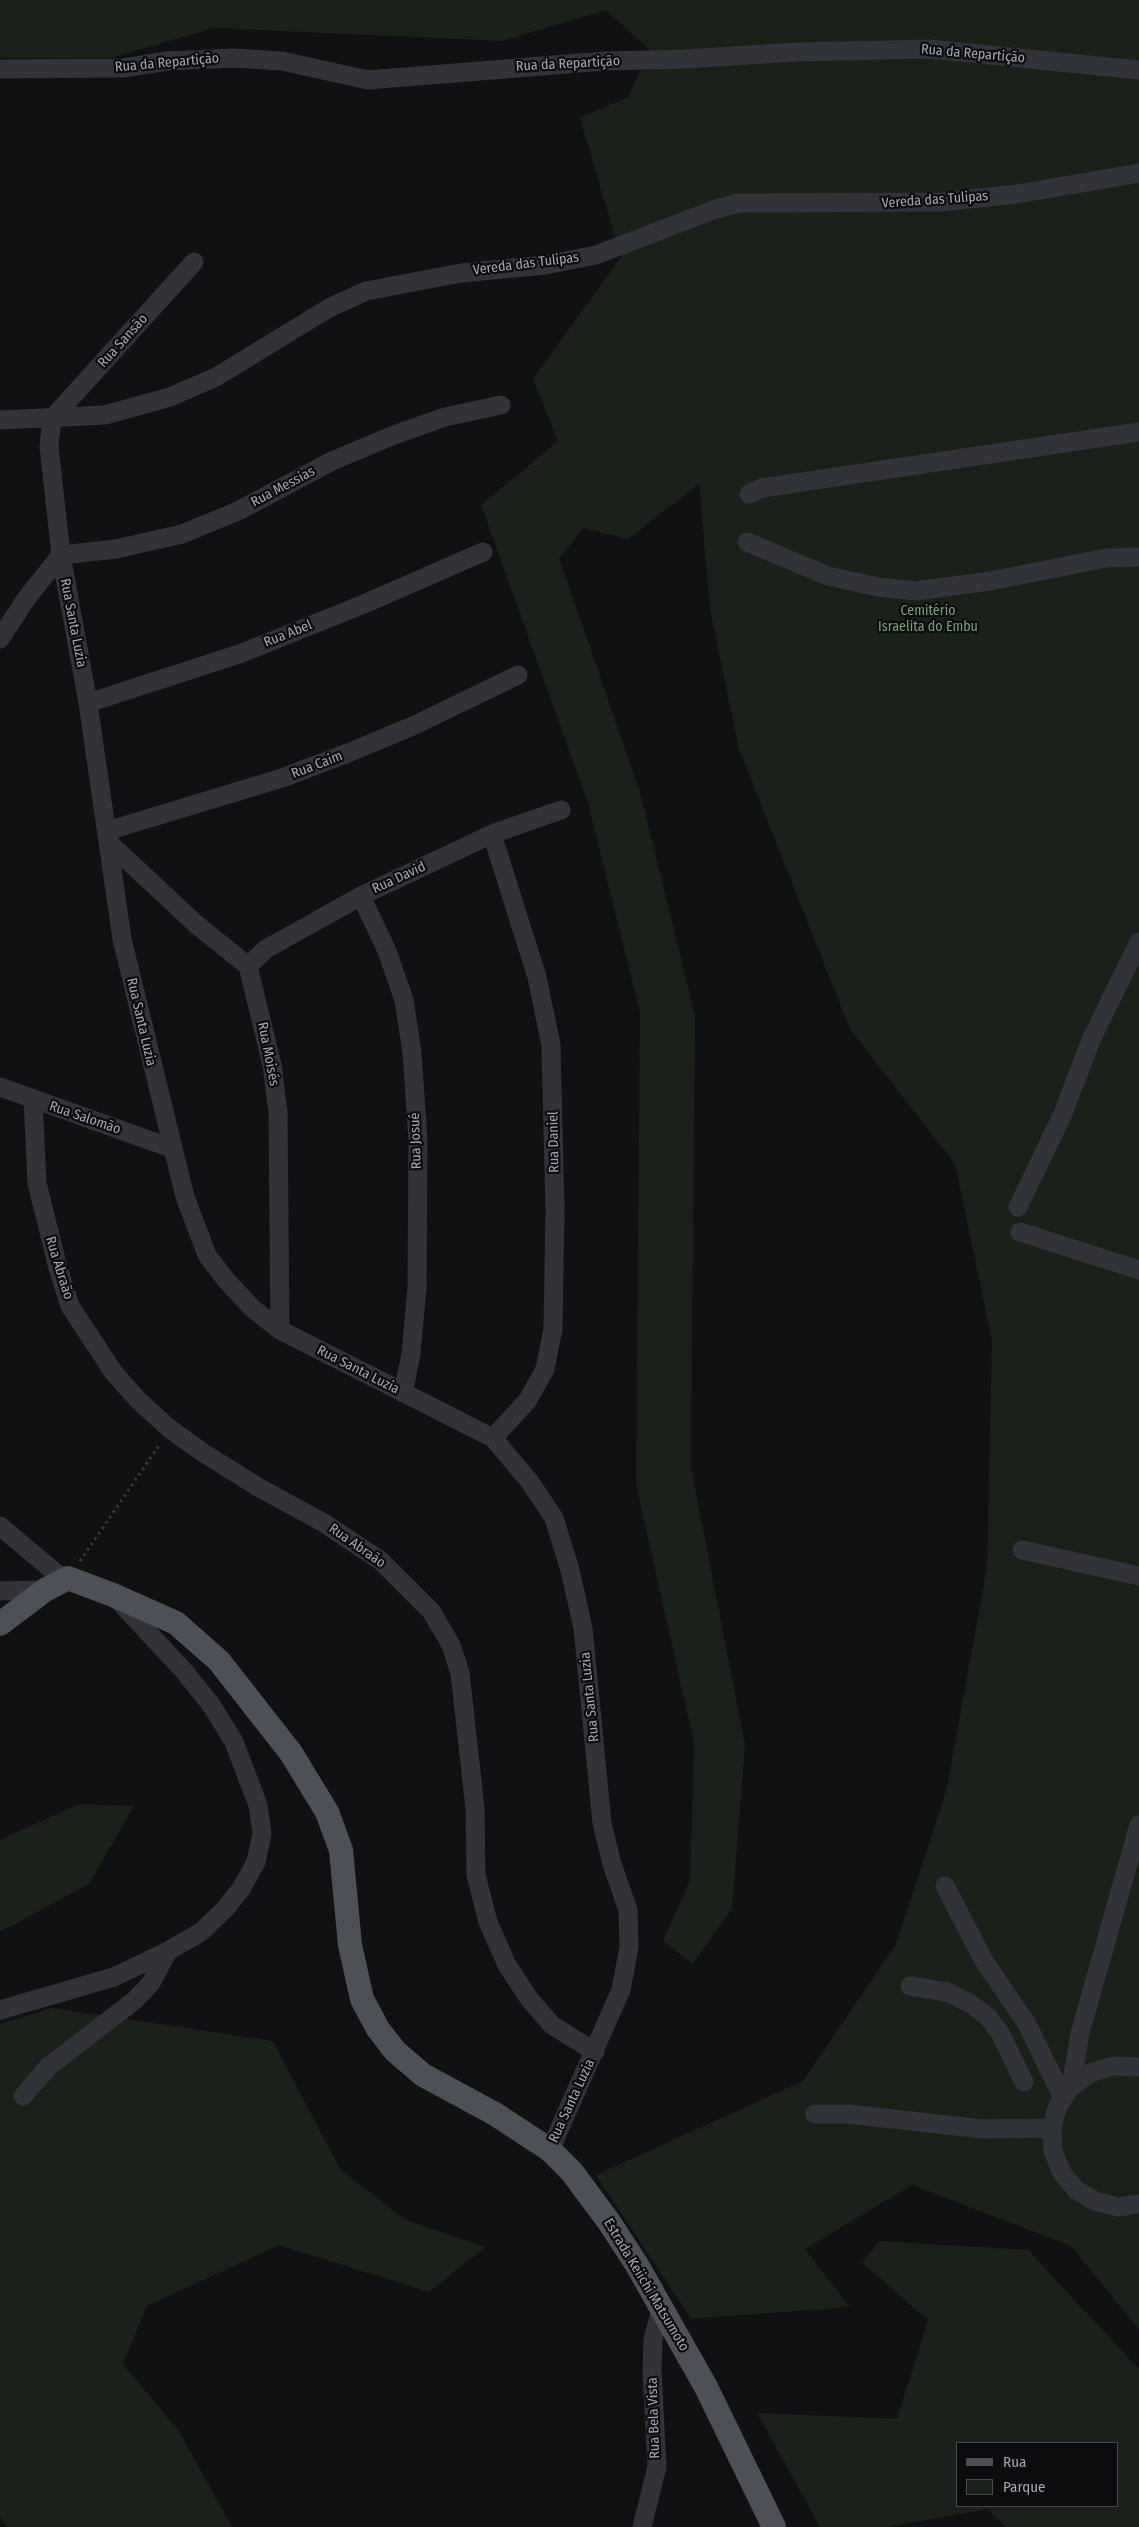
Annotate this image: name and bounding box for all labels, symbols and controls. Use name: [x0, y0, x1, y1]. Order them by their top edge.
street label: Rua da Repartição: [920, 41, 1026, 67]
street label: Rua da Repartição: [114, 50, 220, 76]
street label: Rua da Repartição: [515, 53, 621, 75]
street label: Vereda das Tulipas: [881, 188, 989, 212]
street label: Vereda das Tulipas: [472, 249, 580, 279]
street label: Rua Sansão: [95, 311, 151, 371]
street label: Rua Messias: [248, 463, 318, 511]
street label: Rua Santa Luzia: [56, 577, 90, 669]
park label: Cemitério Israelita do Embu: [878, 603, 978, 636]
street label: Rua Abel: [261, 617, 315, 651]
street label: Rua Caim: [289, 748, 345, 782]
street label: Rua David: [370, 858, 428, 898]
street label: Rua Santa Luzia: [123, 976, 159, 1068]
street label: Rua Moisés: [254, 1021, 282, 1087]
street label: Rua Salomão: [47, 1098, 123, 1138]
street label: Rua Daniel: [545, 1111, 563, 1173]
street label: Rua Josué: [407, 1112, 425, 1170]
street label: Rua Abraão: [41, 1234, 77, 1302]
street label: Rua Santa Luzia: [314, 1342, 402, 1398]
street label: Rua Abraão: [325, 1520, 389, 1572]
street label: Rua Santa Luzia: [577, 1651, 603, 1743]
street label: Rua Santa Luzia: [545, 2057, 599, 2145]
street label: Estrada Keiichi Matsumoto: [600, 2216, 692, 2354]
street label: Rua Bela Vista: [644, 2377, 664, 2459]
legend: [956, 2442, 1119, 2507]
text: Rua: [1003, 2453, 1026, 2471]
text: Parque: [1003, 2478, 1046, 2496]

